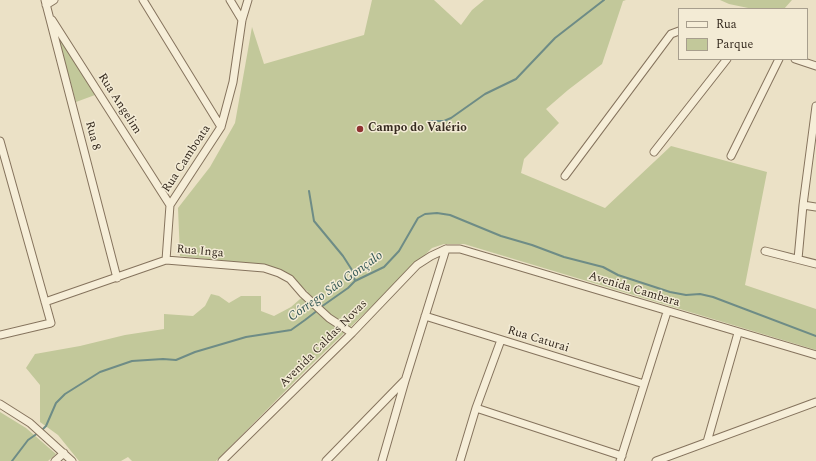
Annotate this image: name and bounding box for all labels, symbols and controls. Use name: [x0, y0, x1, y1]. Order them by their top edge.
legend: [678, 8, 808, 60]
text: Rua: [716, 15, 737, 34]
text: Parque: [716, 35, 753, 54]
street label: Rua Angelim: [94, 71, 144, 137]
street label: Rua 8: [81, 120, 103, 152]
place label: Campo do Valério: [368, 122, 467, 136]
street label: Rua Camboata: [160, 123, 214, 195]
marker: Campo do Valério: [355, 124, 365, 134]
street label: Rua Inga: [176, 243, 224, 261]
water label: Córrego São Gonçalo: [285, 248, 387, 326]
street label: Avenida Cambara: [587, 269, 681, 311]
street label: Avenida Caldas Novas: [277, 297, 371, 391]
street label: Rua Caturai: [505, 324, 571, 356]

